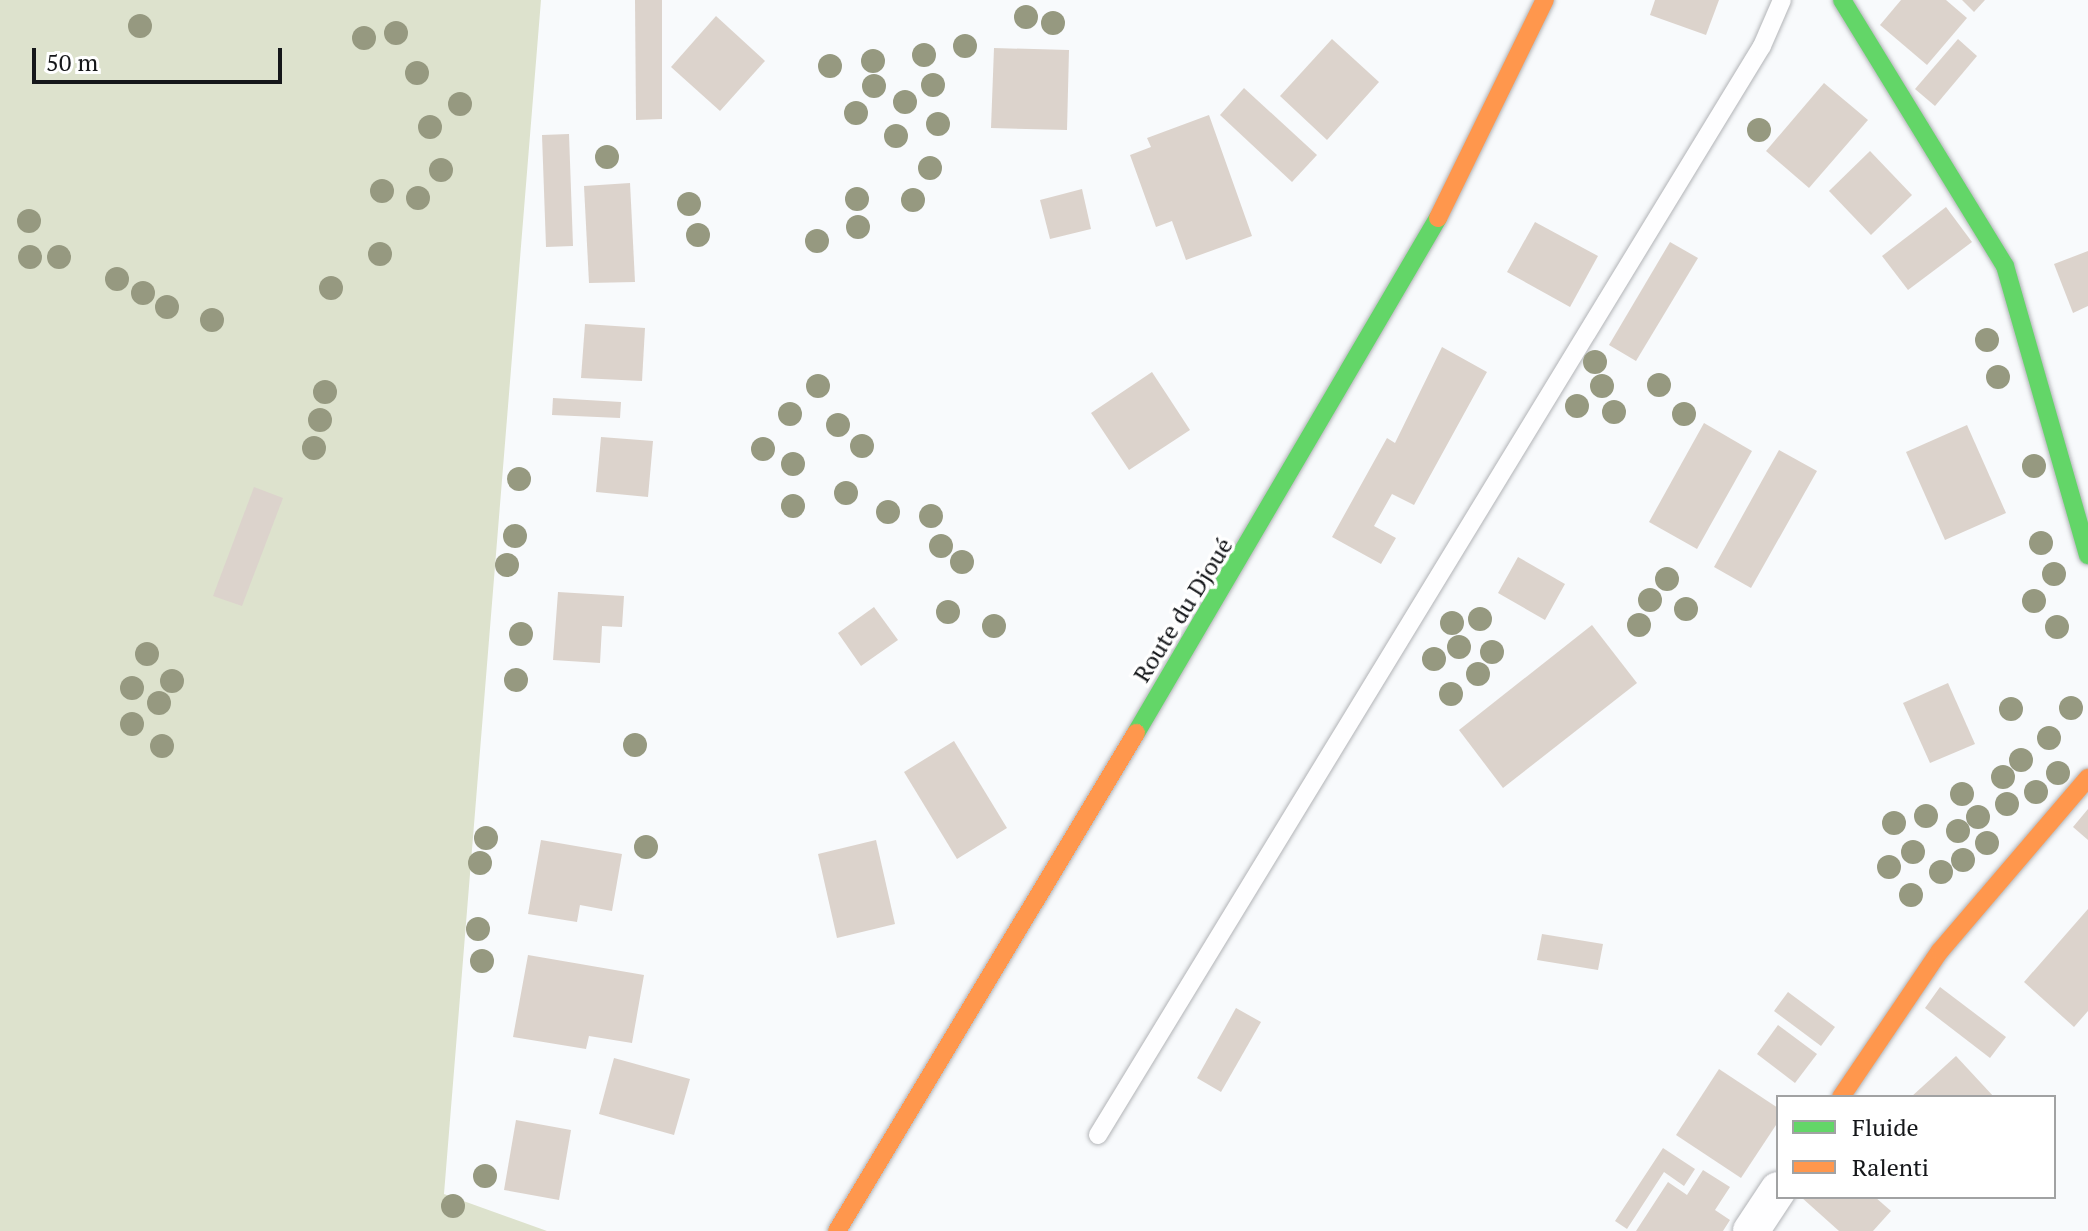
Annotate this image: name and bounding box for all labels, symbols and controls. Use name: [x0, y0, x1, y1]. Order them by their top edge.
scale bar: [36, 32, 286, 82]
text: 50 m: [46, 46, 98, 78]
street label: Route du Djoué: [1127, 533, 1239, 687]
legend: [1776, 1095, 2056, 1199]
text: Fluide: [1852, 1111, 1919, 1143]
text: Ralenti: [1852, 1151, 1929, 1183]

